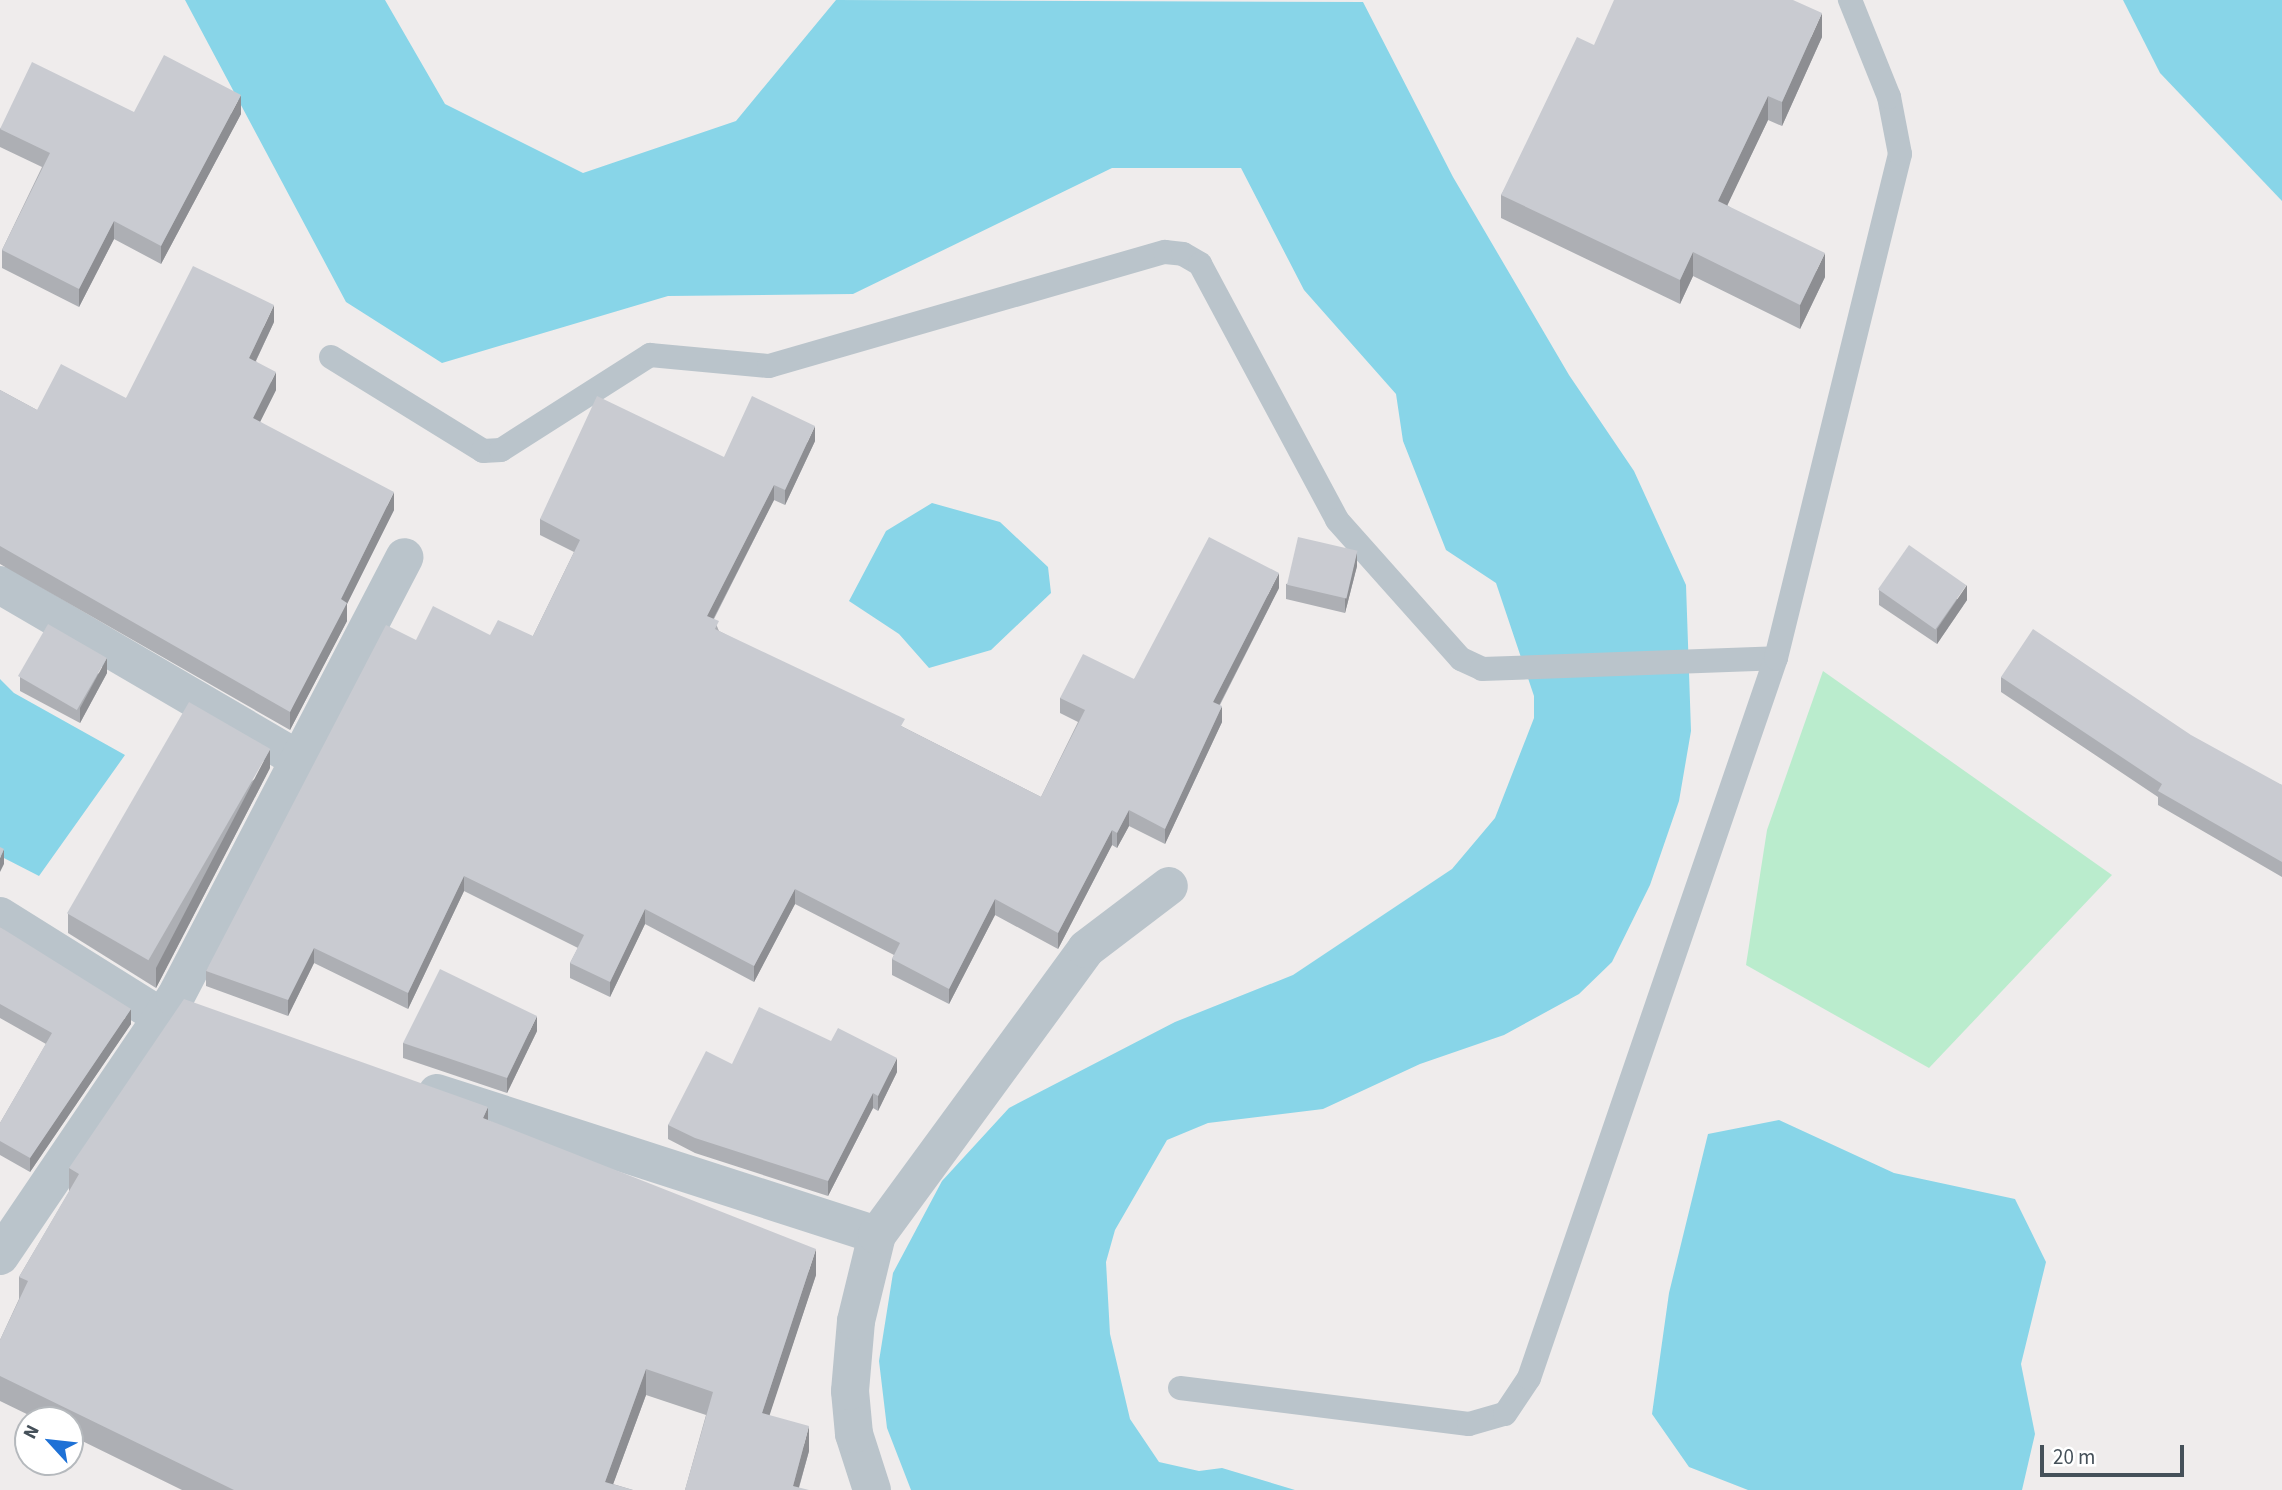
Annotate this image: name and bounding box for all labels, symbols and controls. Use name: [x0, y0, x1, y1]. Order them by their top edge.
north arrow: [14, 1406, 84, 1476]
text: N: [17, 1420, 47, 1444]
scale bar: [2044, 1430, 2188, 1474]
text: 20 m: [2053, 1442, 2095, 1472]

